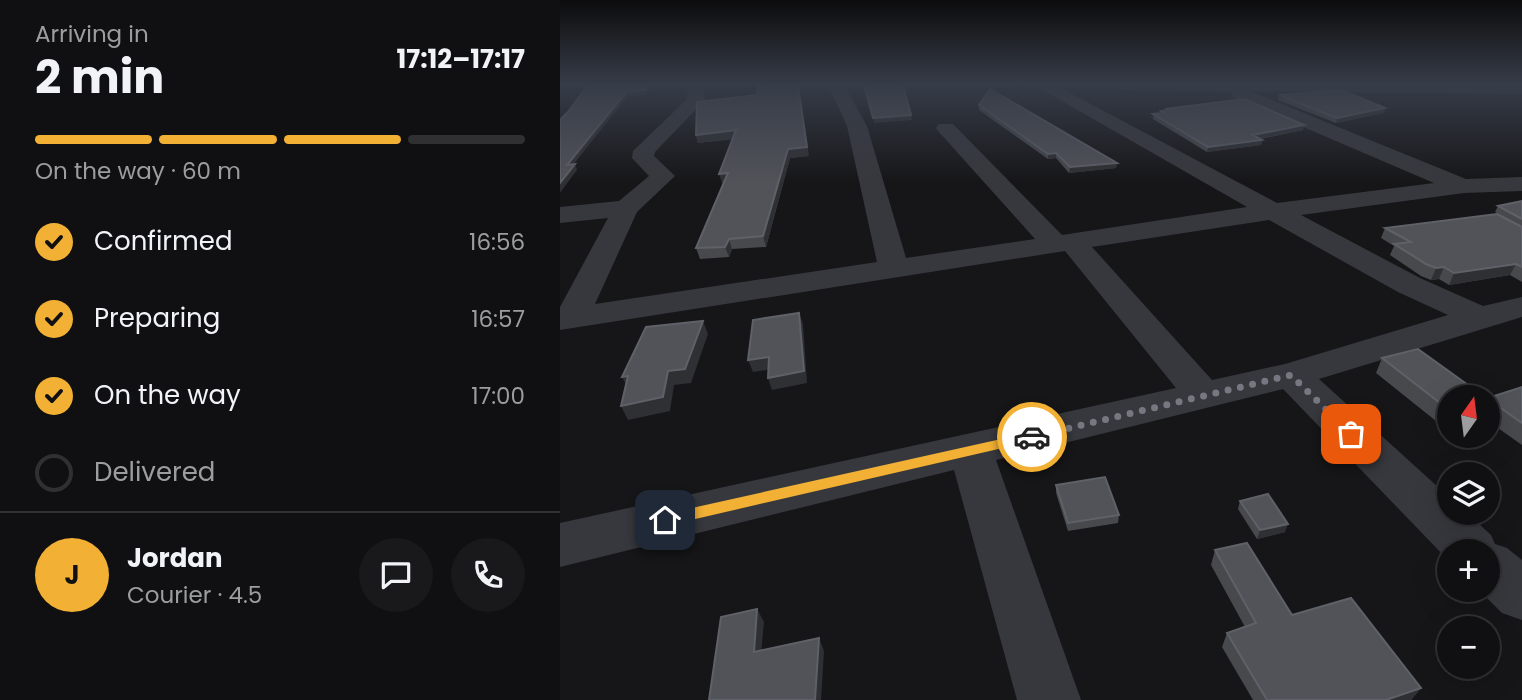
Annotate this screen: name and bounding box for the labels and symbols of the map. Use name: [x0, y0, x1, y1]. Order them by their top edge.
north arrow: [1437, 385, 1500, 448]
courier: [997, 402, 1067, 472]
pin: [1321, 404, 1381, 464]
pin: [635, 490, 695, 550]

